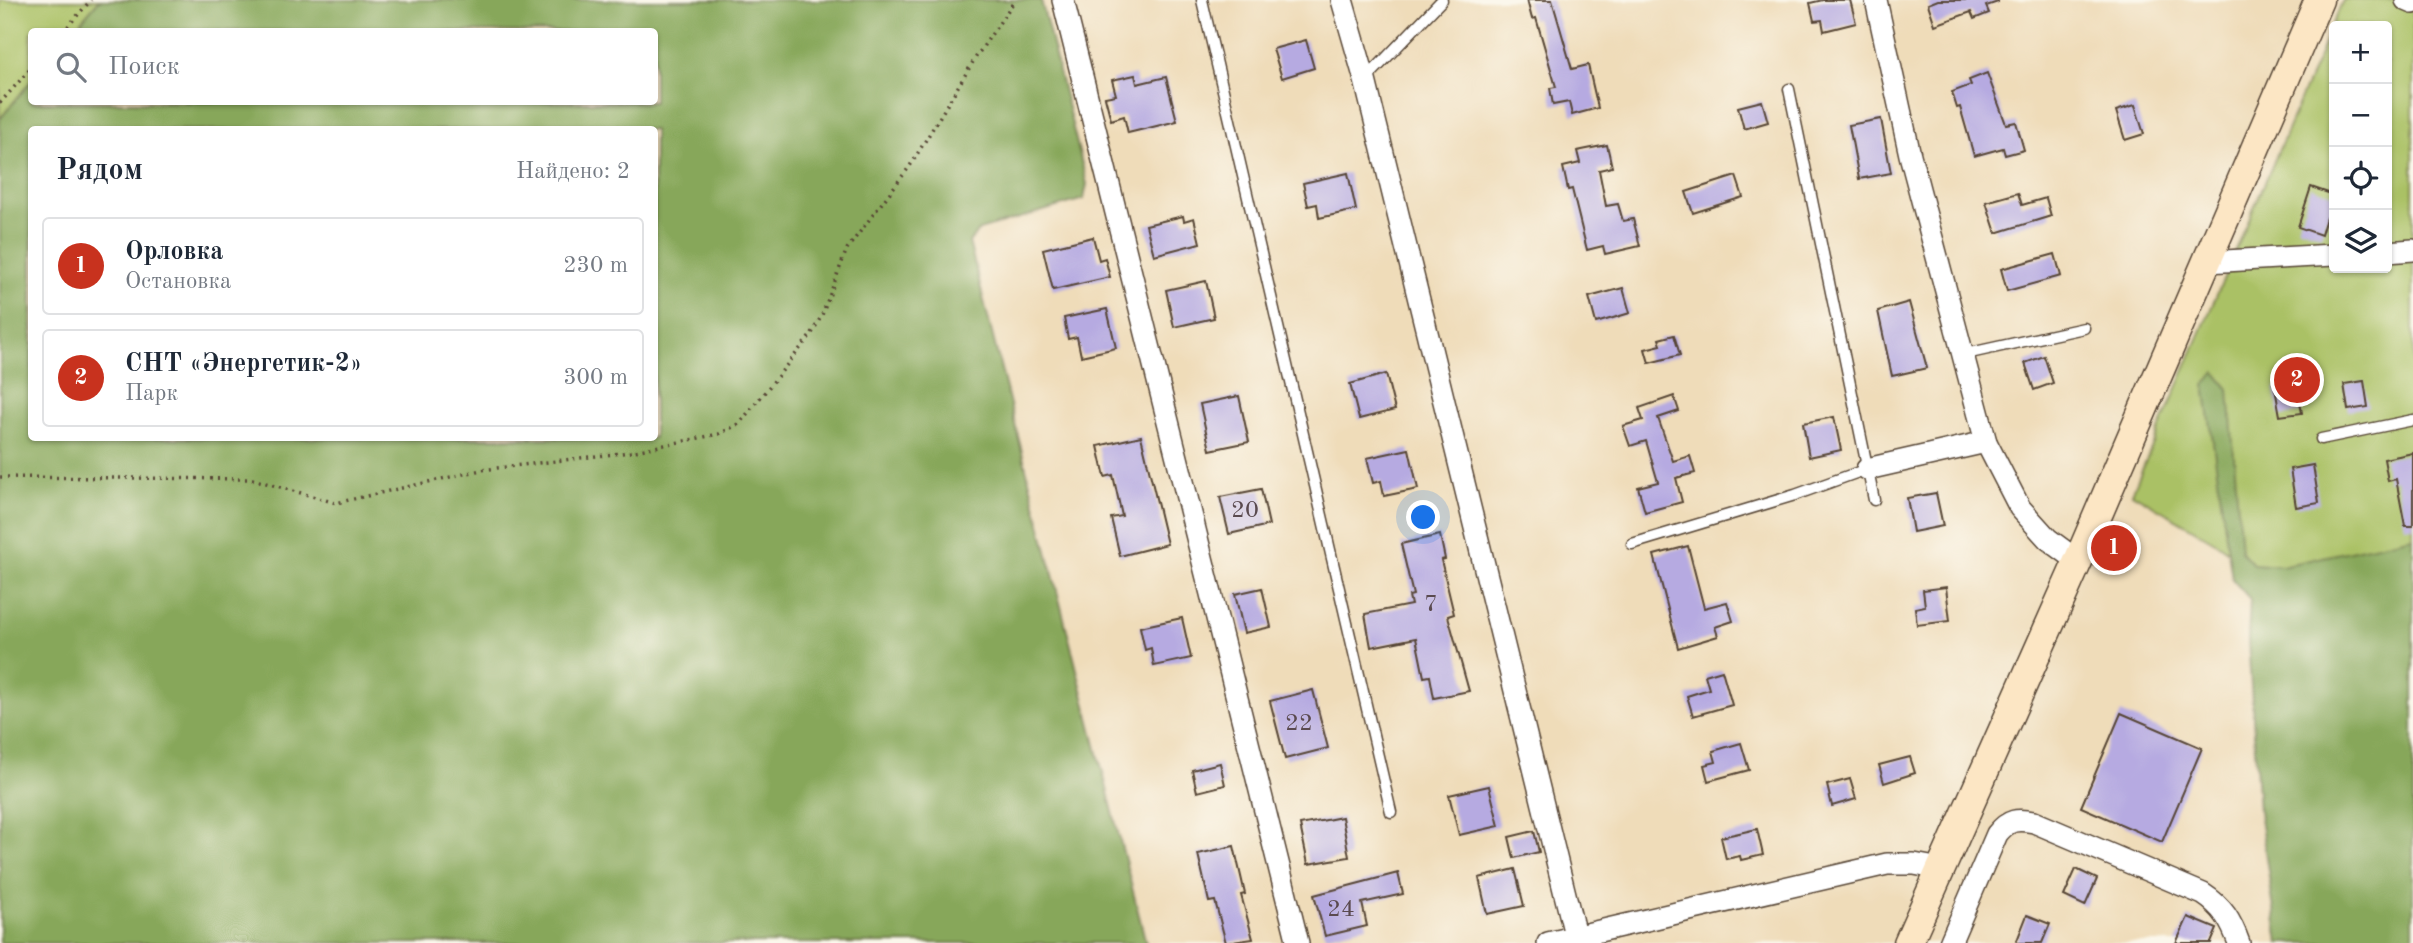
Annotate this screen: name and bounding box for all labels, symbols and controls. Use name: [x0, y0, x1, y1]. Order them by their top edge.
map controls: [2329, 21, 2392, 273]
button: +: [2329, 21, 2392, 84]
search box: [28, 28, 658, 105]
icon: search: [52, 48, 90, 86]
text: Поиск: [108, 54, 180, 80]
button: −: [2329, 84, 2392, 147]
button: locate: [2329, 147, 2392, 210]
text: Рядом: [56, 156, 143, 186]
text: Найдено: 2: [516, 160, 630, 183]
button: layers: [2329, 210, 2392, 273]
text: Орловка: [125, 239, 224, 265]
text: 1: [74, 254, 88, 277]
text: 230 m: [563, 254, 628, 277]
text: Остановка: [125, 270, 231, 293]
text: СНТ «Энергетик-2»: [125, 351, 362, 377]
pin: 2: [2274, 354, 2320, 406]
text: 2: [74, 366, 88, 389]
text: 300 m: [563, 366, 628, 389]
text: Парк: [125, 382, 178, 405]
house number: 20: [1231, 499, 1259, 523]
your location: [1406, 500, 1440, 534]
pin: 1: [2091, 522, 2137, 574]
house number: 7: [1424, 593, 1438, 617]
house number: 22: [1285, 712, 1313, 736]
house number: 24: [1327, 898, 1355, 922]

